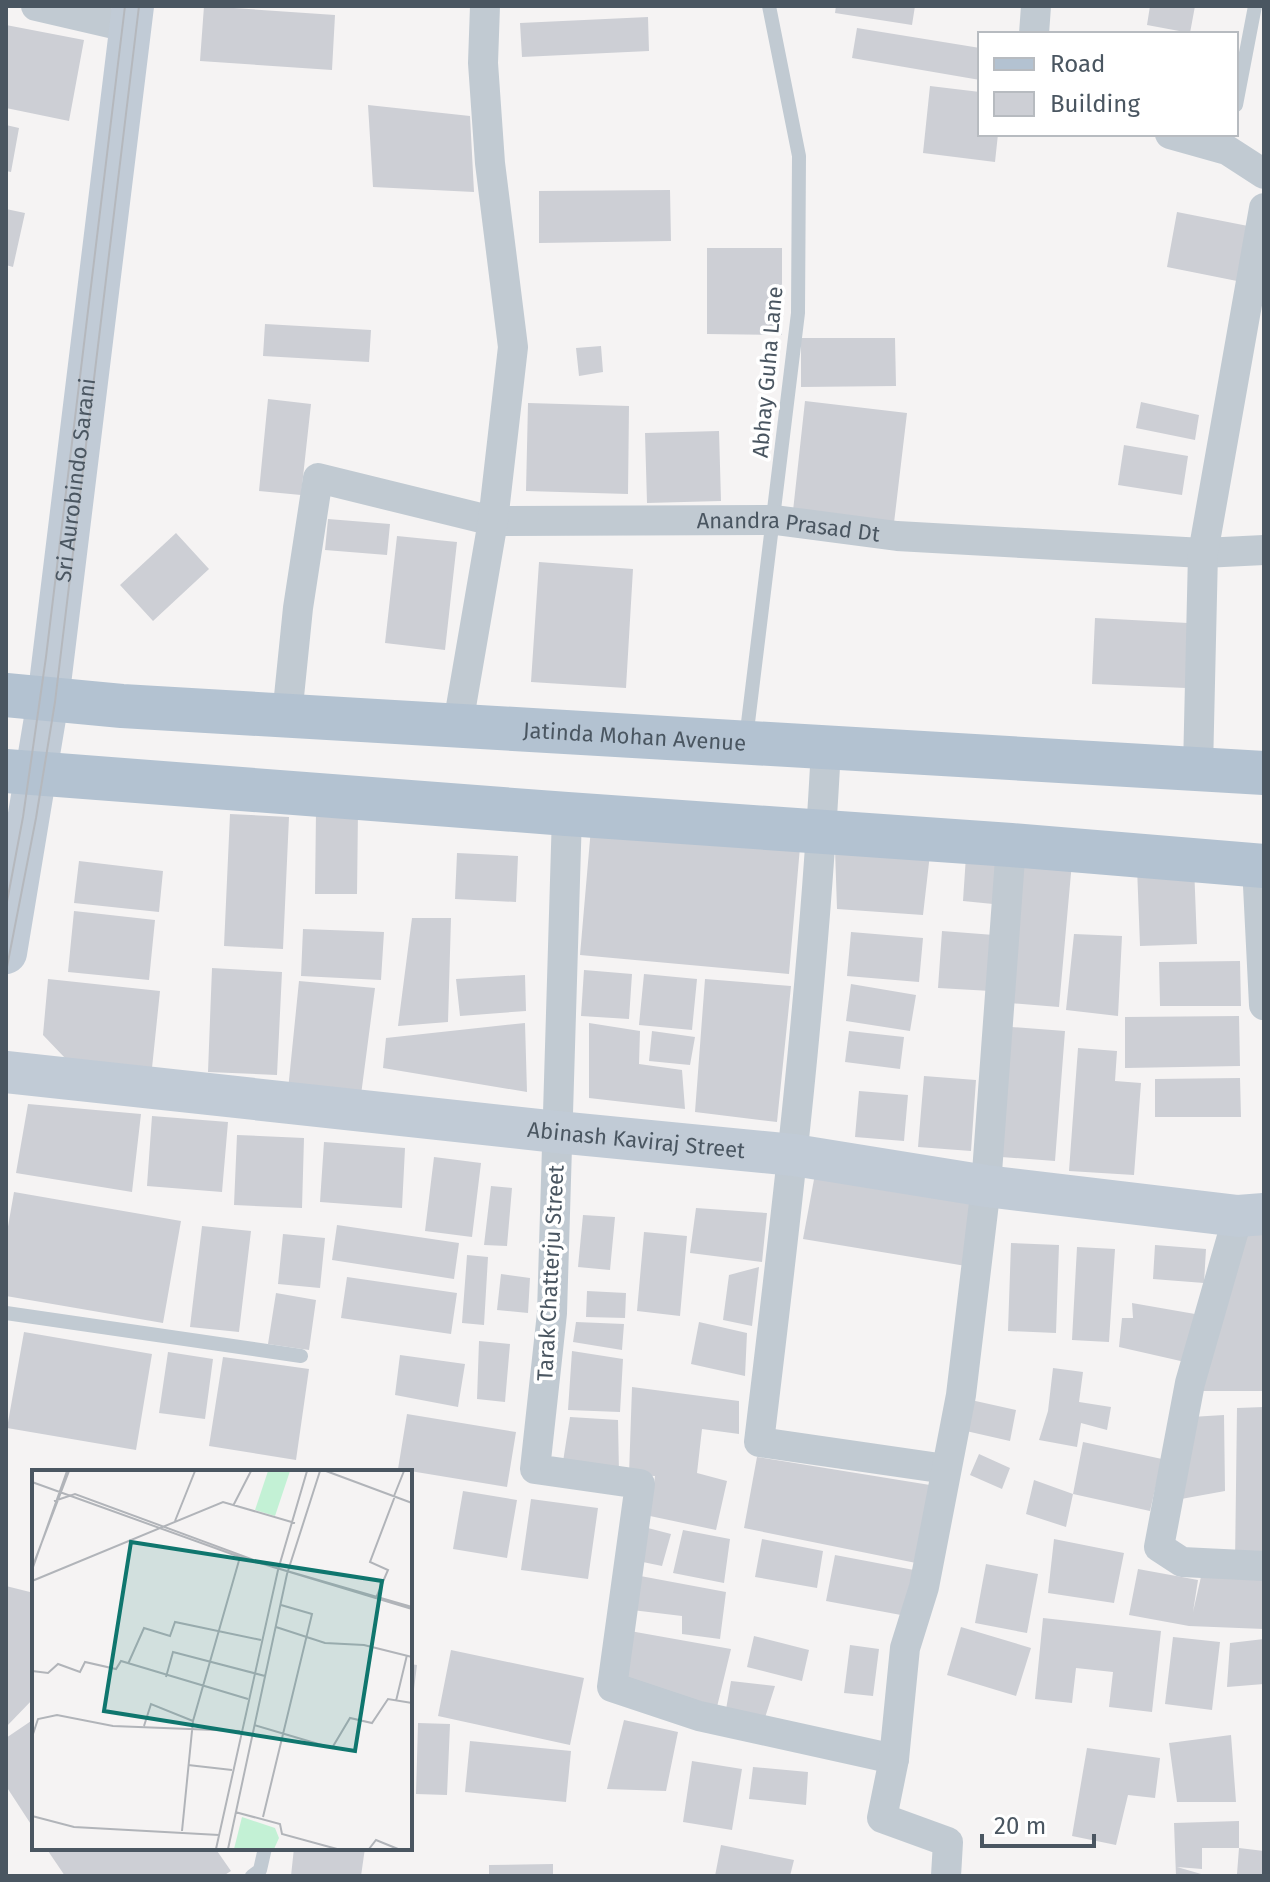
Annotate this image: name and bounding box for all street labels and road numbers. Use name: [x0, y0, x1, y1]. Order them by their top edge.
street label: Abhay Guha Lane: [747, 285, 788, 459]
street label: Sri Aurobindo Sarani: [50, 377, 101, 584]
street label: Anandra Prasad Dt: [697, 507, 882, 548]
street label: Jatinda Mohan Avenue: [522, 717, 747, 757]
street label: Abinash Kaviraj Street: [526, 1116, 746, 1164]
street label: Tarak Chatterju Street: [531, 1164, 570, 1382]

